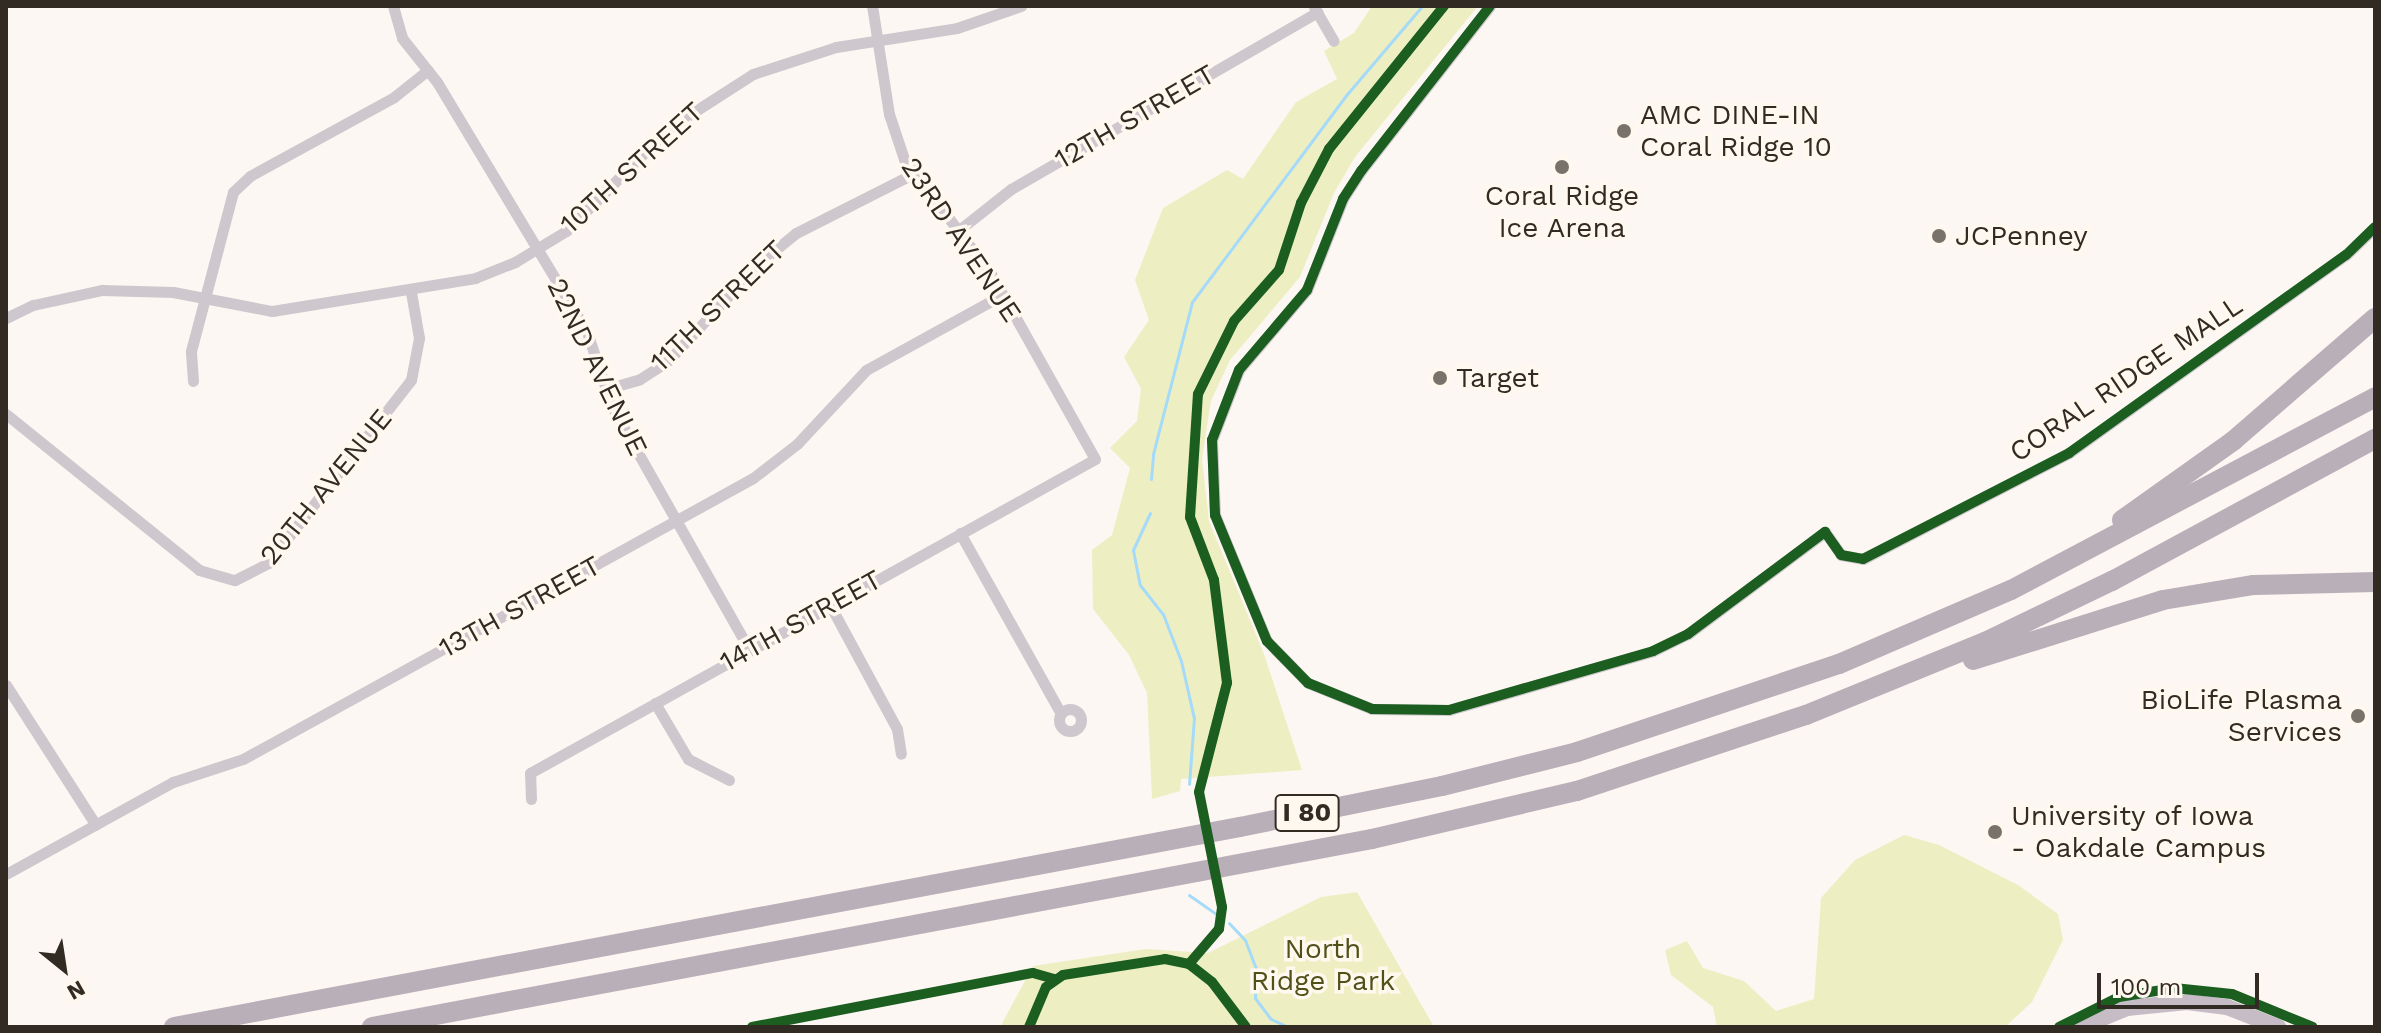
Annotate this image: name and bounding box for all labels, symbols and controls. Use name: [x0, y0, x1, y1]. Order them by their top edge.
street label: 12TH STREET: [1049, 58, 1221, 176]
street label: 10TH STREET: [554, 95, 710, 241]
place label: AMC DINE-IN Coral Ridge 10: [1640, 98, 1833, 164]
marker: AMC DINE-IN Coral Ridge 10: [1615, 122, 1633, 140]
street label: 23RD AVENUE: [893, 151, 1029, 329]
marker: Coral Ridge Ice Arena: [1553, 158, 1571, 176]
place label: Coral Ridge Ice Arena: [1484, 179, 1640, 245]
place label: JCPenney: [1955, 219, 2088, 253]
marker: JCPenney: [1930, 227, 1948, 245]
street label: 11TH STREET: [644, 233, 792, 379]
street label: 22ND AVENUE: [539, 272, 655, 462]
street label: CORAL RIDGE MALL: [2003, 288, 2249, 470]
place label: Target: [1456, 361, 1539, 395]
marker: Target: [1431, 369, 1449, 387]
street label: 20TH AVENUE: [253, 402, 399, 572]
street label: 13TH STREET: [433, 549, 607, 665]
street label: 14TH STREET: [714, 563, 888, 679]
place label: BioLife Plasma Services: [2140, 683, 2342, 749]
marker: BioLife Plasma Services: [2349, 707, 2367, 725]
road number: I 80: [1273, 791, 1341, 835]
place label: University of Iowa - Oakdale Campus: [2011, 799, 2266, 865]
marker: University of Iowa - Oakdale Campus: [1986, 823, 2004, 841]
north arrow: [24, 929, 104, 1009]
park label: North Ridge Park: [1251, 932, 1395, 998]
scale bar: [2101, 957, 2263, 1007]
text: 100 m: [2111, 973, 2181, 1001]
text: N: [63, 975, 90, 1005]

